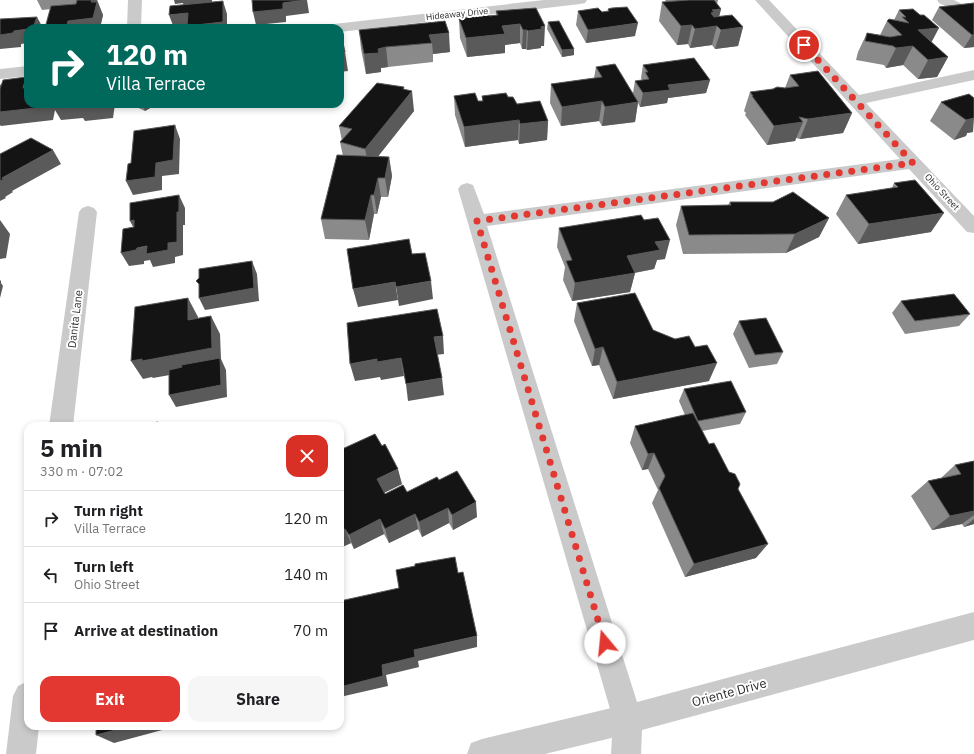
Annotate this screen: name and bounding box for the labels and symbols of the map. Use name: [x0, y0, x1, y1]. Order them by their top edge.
street label: Hideaway Drive: [425, 5, 489, 22]
pin: [787, 28, 821, 62]
street label: Ohio Street: [923, 171, 962, 212]
street label: Danita Lane: [65, 289, 85, 349]
position arrow: [584, 622, 626, 664]
street label: Oriente Drive: [690, 674, 768, 711]

